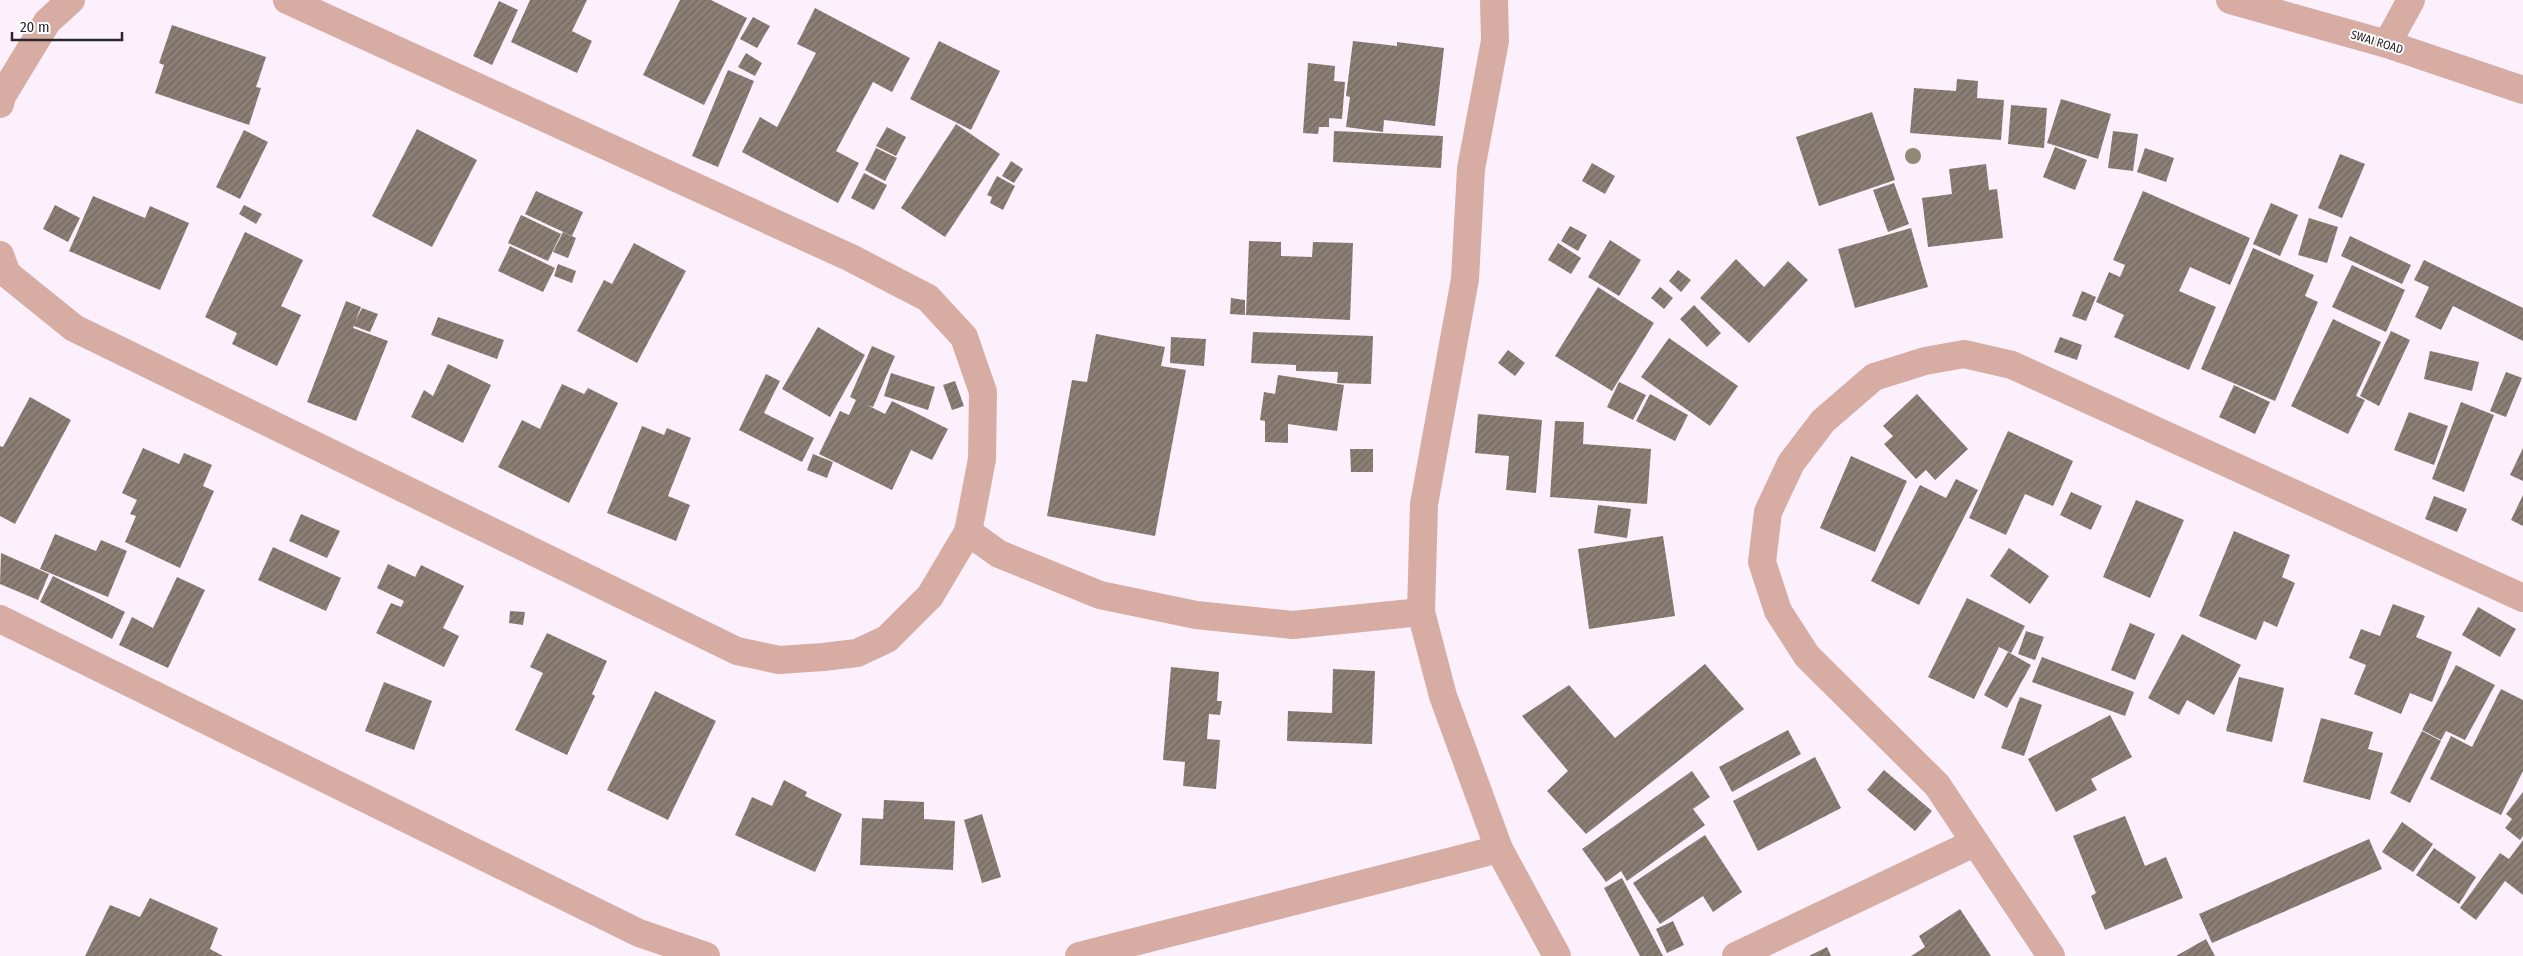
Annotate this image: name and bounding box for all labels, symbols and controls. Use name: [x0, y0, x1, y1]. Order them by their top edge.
scale bar: [12, 10, 122, 42]
text: 20 m: [20, 18, 50, 36]
street label: SWAI ROAD: [2349, 27, 2405, 57]

